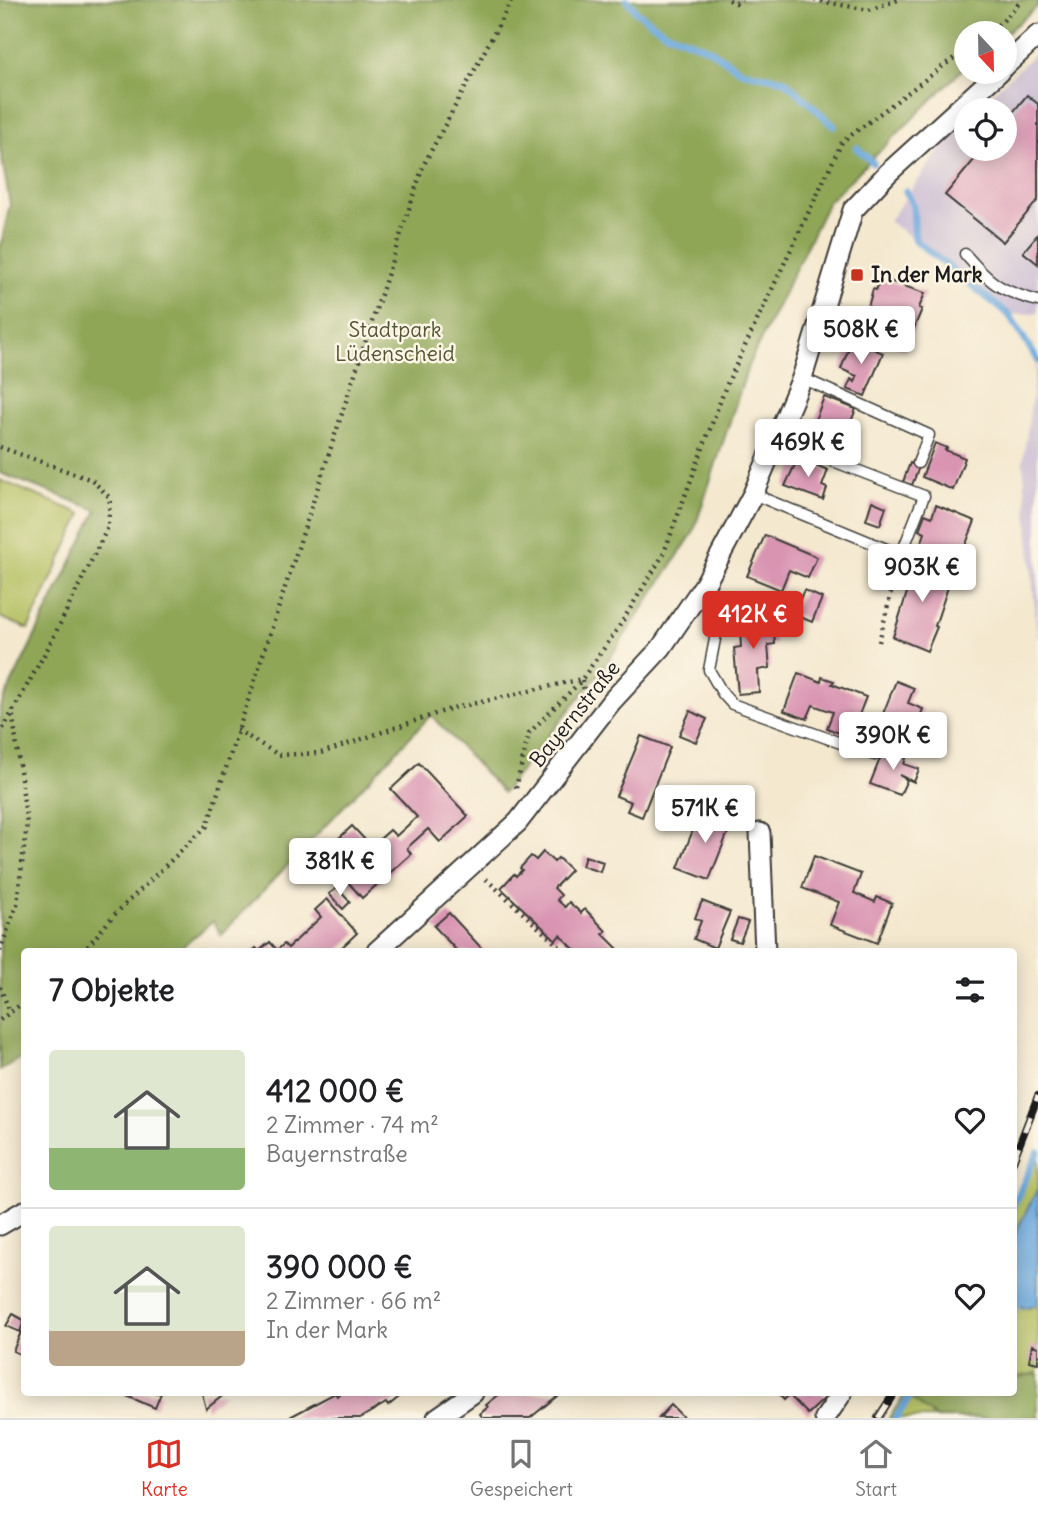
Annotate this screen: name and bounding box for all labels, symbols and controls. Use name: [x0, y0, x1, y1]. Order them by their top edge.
north arrow: [954, 21, 1017, 84]
map controls: [954, 21, 1017, 161]
button: locate: [954, 98, 1017, 161]
place label: In der Mark: [871, 261, 983, 288]
marker: In der Mark: [849, 267, 865, 283]
pin: 508K €: [804, 306, 918, 366]
text: 508K €: [823, 314, 899, 343]
park label: Stadtpark Lüdenscheid: [335, 316, 455, 367]
pin: 469K €: [751, 420, 865, 479]
text: 469K €: [771, 427, 845, 456]
pin: 903K €: [865, 544, 979, 604]
text: 903K €: [884, 552, 960, 581]
pin: 412K €: [696, 592, 810, 651]
text: 412K €: [718, 599, 788, 628]
street label: Bayernstraße: [523, 655, 626, 772]
pin: 390K €: [836, 712, 950, 772]
text: 390K €: [855, 720, 931, 749]
pin: 571K €: [648, 786, 762, 845]
text: 571K €: [671, 793, 739, 822]
pin: 381K €: [283, 838, 397, 898]
text: 381K €: [305, 846, 375, 875]
text: 7 Objekte: [49, 971, 175, 1009]
icon: filters: [951, 971, 989, 1009]
text: 412 000 €: [266, 1072, 404, 1110]
icon: home: [105, 1078, 189, 1162]
icon: heart: [951, 1101, 989, 1139]
text: 2 Zimmer · 74 m²: [266, 1110, 439, 1139]
text: Bayernstraße: [266, 1139, 408, 1168]
text: 390 000 €: [266, 1248, 413, 1286]
icon: home: [105, 1254, 189, 1338]
icon: heart: [951, 1277, 989, 1315]
text: 2 Zimmer · 66 m²: [266, 1286, 441, 1315]
text: In der Mark: [266, 1315, 388, 1344]
tab: Karte: [141, 1435, 188, 1501]
tab: Gespeichert: [470, 1435, 573, 1501]
tab: Start: [855, 1435, 897, 1501]

